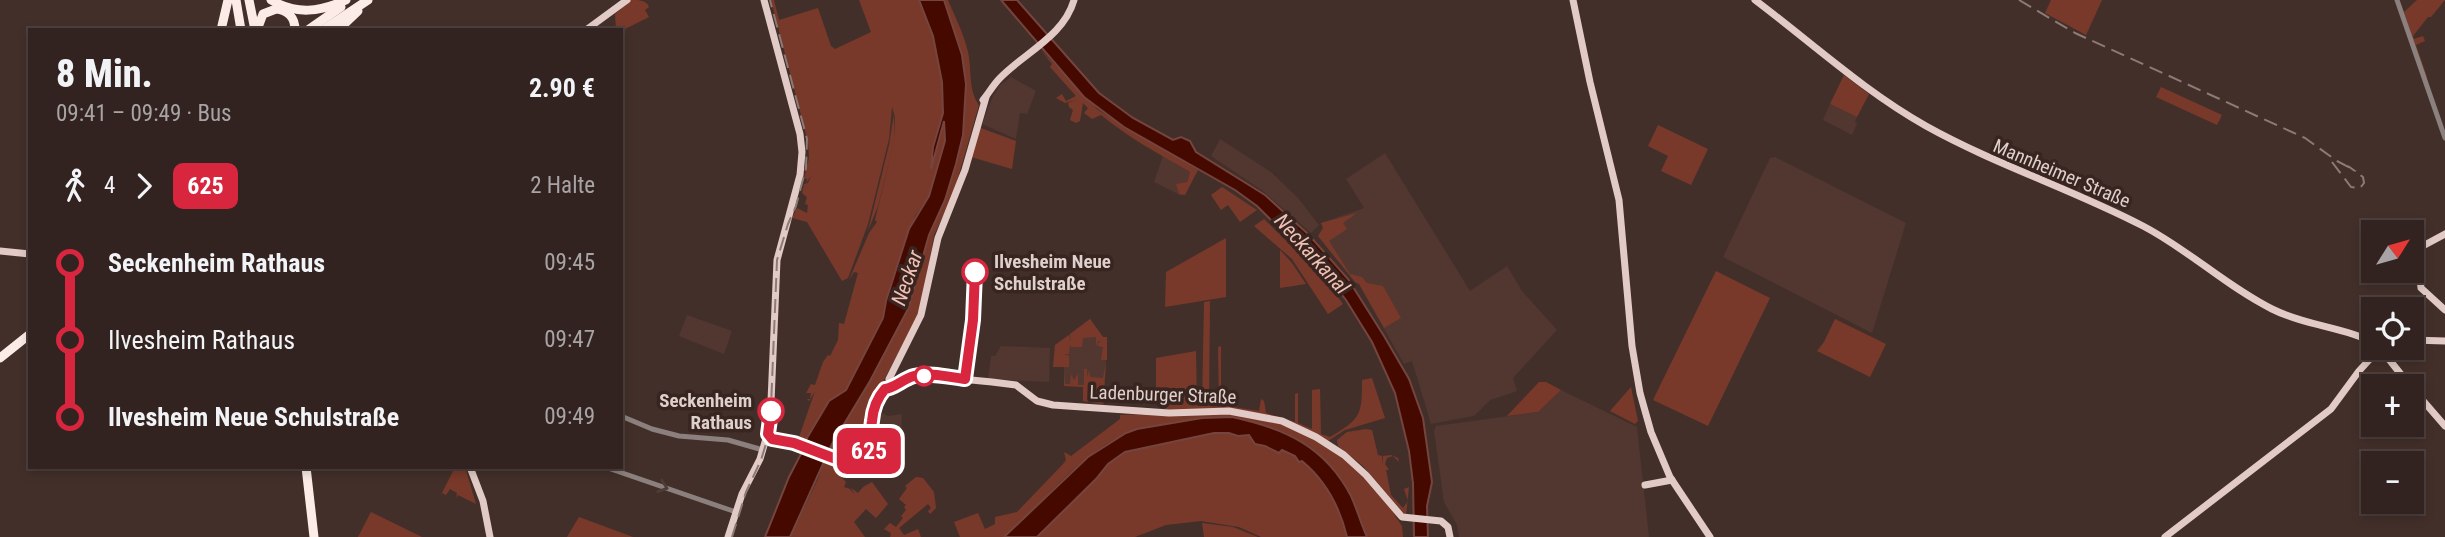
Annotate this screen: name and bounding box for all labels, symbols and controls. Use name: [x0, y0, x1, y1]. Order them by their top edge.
text: 8 Min.: [56, 52, 153, 96]
text: 2.90 €: [529, 73, 595, 103]
text: 09:41 – 09:49 · Bus: [56, 100, 232, 127]
street label: Mannheimer Straße: [1990, 134, 2134, 213]
icon: walk: [56, 167, 94, 205]
icon: forward: [125, 167, 163, 205]
text: 4: [104, 172, 115, 199]
text: 625: [187, 172, 224, 200]
text: 2 Halte: [530, 172, 595, 199]
water label: Neckarkanal: [1270, 209, 1355, 299]
north arrow: [2361, 220, 2424, 284]
map controls: [2361, 220, 2424, 514]
water label: Neckar: [886, 247, 928, 309]
text: Seckenheim Rathaus: [108, 248, 325, 278]
text: 09:45: [544, 249, 595, 276]
place label: Ilvesheim Neue Schulstraße: [994, 250, 1111, 295]
marker: Ilvesheim Neue Schulstraße: [962, 259, 988, 285]
button: locate: [2361, 297, 2424, 360]
text: Ilvesheim Rathaus: [108, 325, 295, 355]
text: 09:47: [544, 326, 595, 353]
unlabelled marker: [914, 366, 934, 386]
button: +: [2361, 374, 2424, 437]
street label: Ladenburger Straße: [1089, 380, 1237, 409]
place label: Seckenheim Rathaus: [659, 389, 752, 434]
marker: Seckenheim Rathaus: [758, 398, 784, 424]
text: Ilvesheim Neue Schulstraße: [108, 402, 399, 432]
text: 09:49: [544, 403, 595, 430]
line badge: 625: [829, 428, 909, 474]
text: 625: [851, 437, 887, 465]
button: −: [2361, 451, 2424, 514]
one-way arrow: [656, 479, 668, 493]

